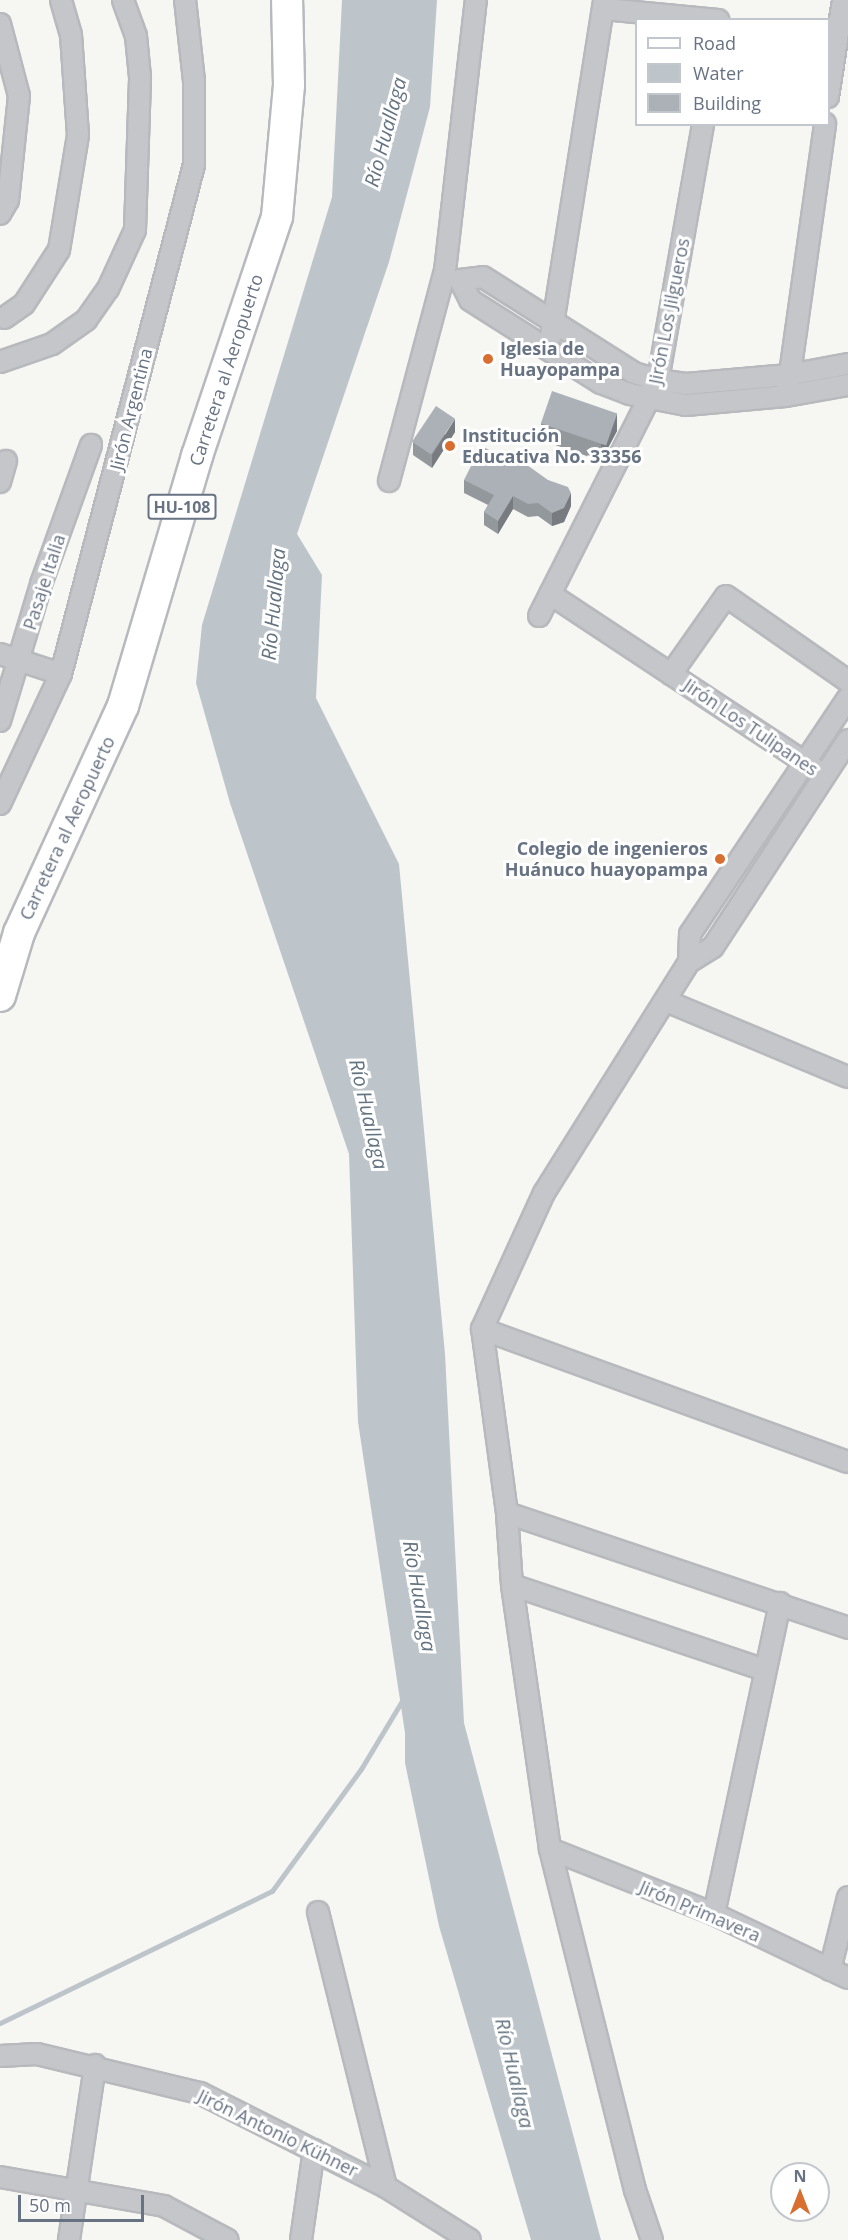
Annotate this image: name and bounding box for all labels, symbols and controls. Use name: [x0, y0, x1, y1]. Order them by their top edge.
legend: [635, 18, 830, 126]
text: Road: [693, 31, 736, 55]
text: Water: [693, 61, 744, 85]
water label: Río Huallaga: [359, 75, 411, 189]
text: Building: [693, 91, 761, 115]
street label: Jirón Los Jilgueros: [644, 236, 694, 386]
street label: Carretera al Aeropuerto: [185, 271, 267, 469]
place label: Iglesia de Huayopampa: [500, 338, 620, 380]
street label: Jirón Argentina: [105, 346, 157, 472]
marker: Iglesia de Huayopampa: [481, 352, 495, 366]
place label: Institución Educativa No. 33356: [462, 425, 642, 468]
marker: Institución Educativa No. 33356: [443, 439, 457, 453]
road number: HU-108: [148, 494, 216, 520]
street label: Pasaje Italia: [18, 531, 70, 633]
water label: Río Huallaga: [256, 547, 290, 661]
street label: Jirón Los Tulipanes: [680, 674, 822, 780]
street label: Carretera al Aeropuerto: [15, 733, 119, 923]
place label: Colegio de ingenieros Huánuco huayopampa: [505, 838, 708, 880]
marker: Colegio de ingenieros Huánuco huayopampa: [713, 852, 727, 866]
water label: Río Huallaga: [345, 1057, 393, 1171]
water label: Río Huallaga: [398, 1539, 442, 1653]
street label: Jirón Primavera: [636, 1876, 764, 1946]
water label: Río Huallaga: [491, 2016, 539, 2130]
street label: Jirón Antonio Kühner: [194, 2085, 362, 2181]
north arrow: [770, 2162, 830, 2222]
text: N: [793, 2165, 807, 2187]
scale bar: [21, 2183, 147, 2221]
text: 50 m: [29, 2193, 71, 2217]

